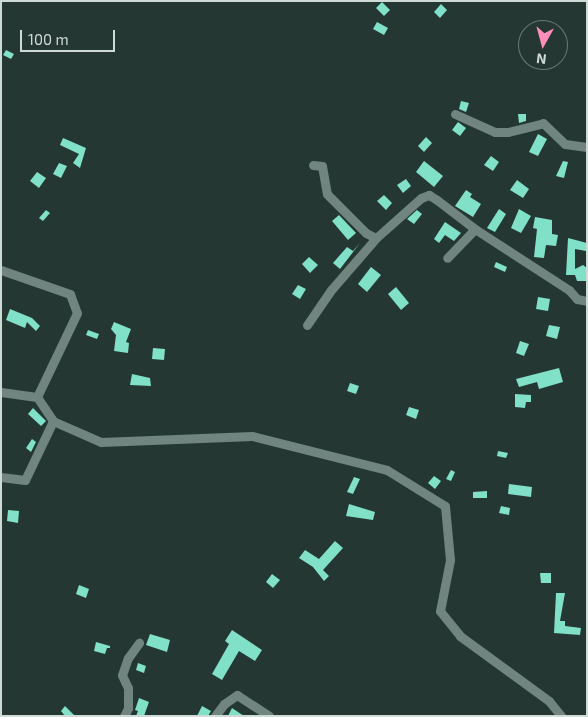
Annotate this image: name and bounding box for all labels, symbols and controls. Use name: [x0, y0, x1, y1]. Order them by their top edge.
scale bar: [22, 20, 118, 52]
north arrow: [518, 20, 568, 70]
text: 100 m: [28, 30, 69, 48]
text: N: [535, 50, 547, 68]

